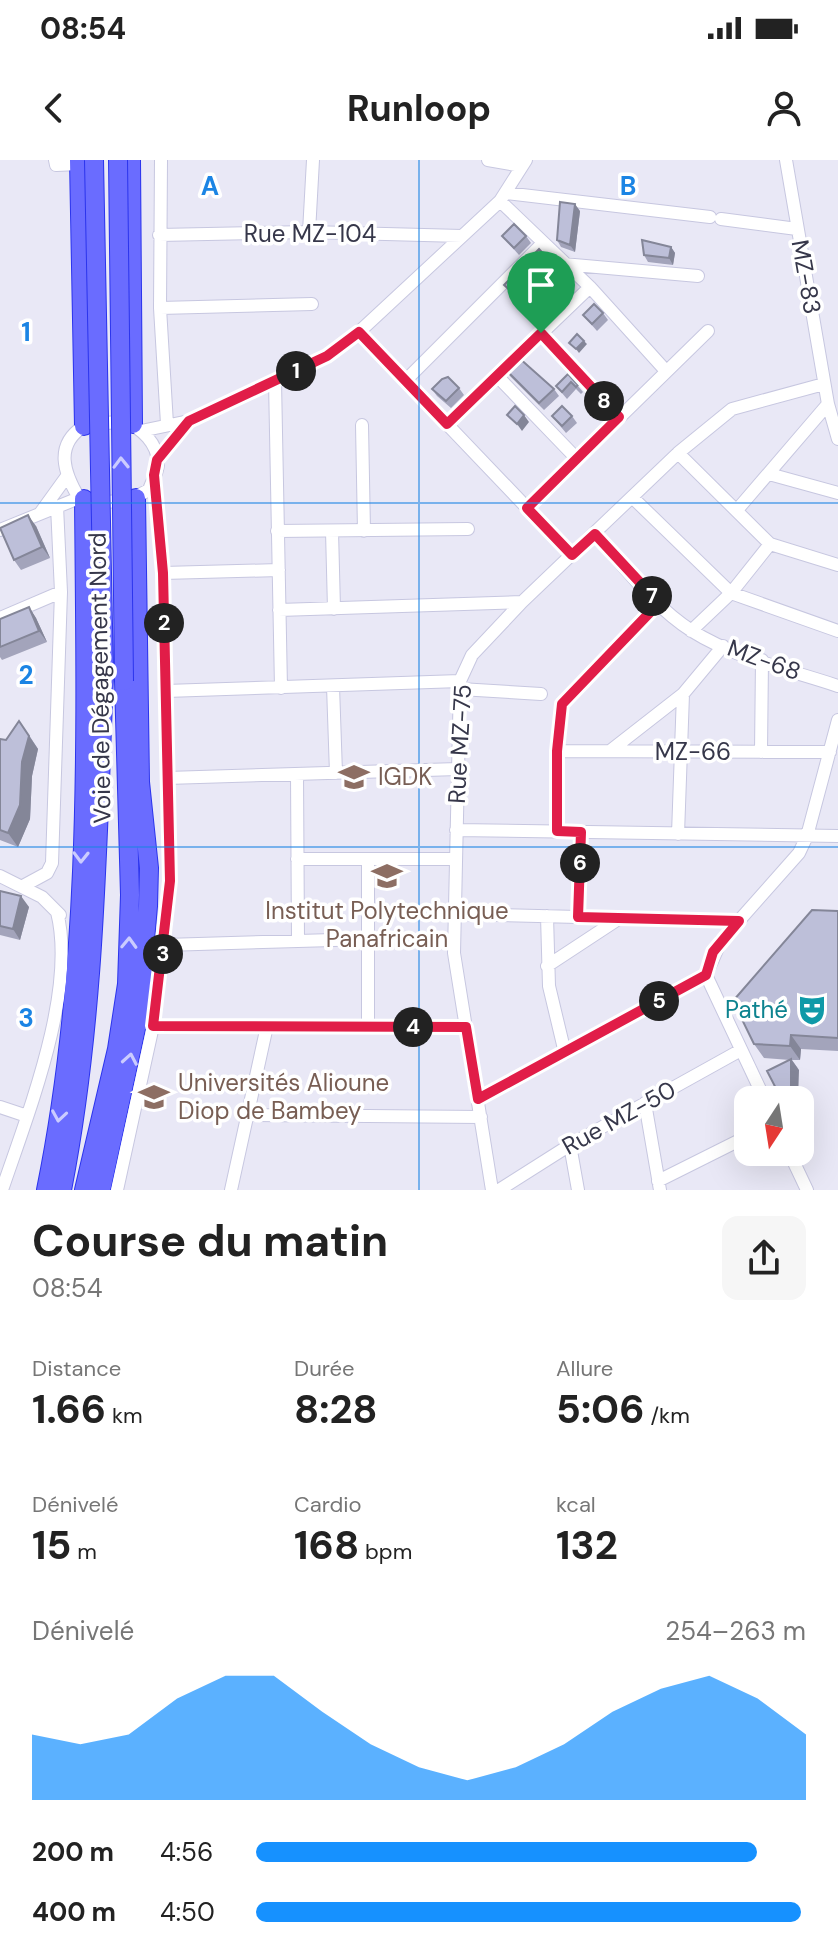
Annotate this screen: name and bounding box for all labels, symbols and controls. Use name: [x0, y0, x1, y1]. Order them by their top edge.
text: 08:54: [40, 9, 126, 48]
text: Runloop: [347, 85, 491, 132]
icon: back: [32, 86, 76, 130]
icon: person: [762, 86, 806, 130]
text: A: [201, 169, 219, 203]
text: B: [620, 169, 636, 203]
street label: Rue MZ-104: [244, 218, 376, 249]
street label: MZ-83: [785, 237, 828, 317]
pin: [507, 251, 575, 333]
icon: arrive: [519, 263, 563, 307]
text: 1: [21, 315, 31, 349]
pin: 1: [276, 351, 316, 391]
text: 1: [292, 356, 300, 385]
pin: 8: [584, 381, 624, 421]
text: 8: [597, 386, 611, 415]
one-way arrow: [112, 456, 129, 469]
street label: Voie de Dégagement Nord: [81, 532, 118, 824]
pin: 7: [632, 576, 672, 616]
text: 7: [646, 581, 658, 610]
pin: 2: [144, 603, 184, 643]
text: 2: [158, 608, 170, 637]
street label: MZ-68: [723, 632, 805, 687]
text: 2: [18, 658, 34, 692]
street label: Rue MZ-75: [441, 683, 478, 804]
street label: MZ-66: [655, 736, 731, 767]
school or university icon: IGDK: [337, 760, 371, 794]
place label: IGDK: [378, 761, 432, 792]
pin: 6: [560, 843, 600, 883]
text: 6: [573, 848, 587, 877]
one-way arrow: [72, 851, 90, 864]
school or university icon: Institut Polytechnique Panafricain: [370, 859, 404, 893]
place label: Institut Polytechnique Panafricain: [265, 895, 509, 954]
pin: 3: [143, 934, 183, 974]
one-way arrow: [120, 936, 137, 949]
text: 3: [156, 939, 170, 968]
pin: 5: [639, 981, 679, 1021]
text: 5: [652, 986, 666, 1015]
theatre icon: Pathé: [795, 993, 829, 1027]
place label: Pathé: [725, 994, 788, 1025]
text: 3: [18, 1001, 34, 1035]
pin: 4: [393, 1007, 433, 1047]
text: 4: [406, 1012, 420, 1041]
one-way arrow: [121, 1053, 138, 1066]
place label: Universités Alioune Diop de Bambey: [178, 1067, 389, 1126]
street label: Rue MZ-50: [556, 1074, 681, 1161]
school or university icon: Universités Alioune Diop de Bambey: [137, 1080, 171, 1114]
north arrow: [734, 1086, 814, 1166]
map controls: [734, 1086, 814, 1166]
one-way arrow: [51, 1109, 68, 1123]
text: Course du matin: [32, 1212, 388, 1270]
button: share: [722, 1216, 806, 1300]
text: 08:54: [32, 1271, 103, 1305]
text: Distance: [32, 1354, 121, 1383]
text: Durée: [294, 1354, 354, 1383]
text: Allure: [556, 1354, 613, 1383]
text: 1.66: [32, 1383, 106, 1435]
text: 8:28: [294, 1383, 378, 1435]
text: 5:06: [556, 1383, 645, 1435]
text: km: [106, 1401, 143, 1430]
text: /km: [645, 1401, 690, 1430]
text: Dénivelé: [32, 1490, 118, 1519]
text: Cardio: [294, 1490, 362, 1519]
text: kcal: [556, 1490, 596, 1519]
text: 15: [32, 1519, 71, 1571]
text: 168: [294, 1519, 359, 1571]
text: 132: [556, 1519, 618, 1571]
text: m: [71, 1537, 97, 1566]
text: bpm: [359, 1537, 412, 1566]
text: Dénivelé: [32, 1614, 134, 1648]
text: 254–263 m: [665, 1614, 806, 1648]
text: 200 m: [32, 1835, 114, 1869]
text: 4:56: [160, 1835, 213, 1869]
text: 400 m: [32, 1895, 116, 1929]
text: 4:50: [160, 1895, 215, 1929]

